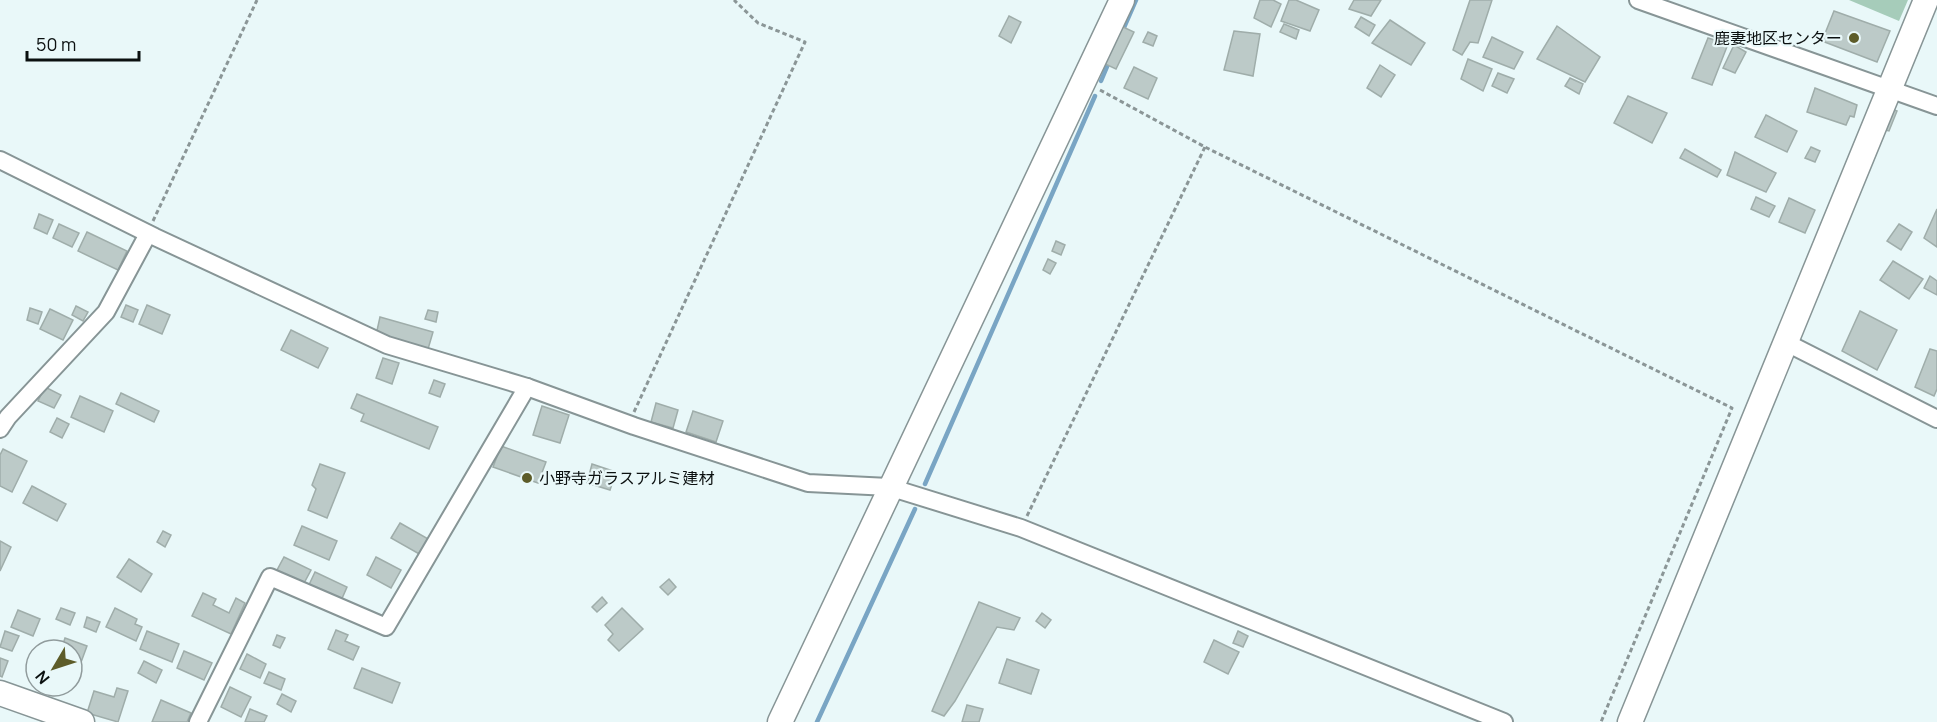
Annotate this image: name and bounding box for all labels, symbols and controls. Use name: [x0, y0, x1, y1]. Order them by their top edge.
scale bar: [27, 24, 140, 62]
place label: 鹿妻地区センター: [1714, 27, 1842, 49]
marker: 鹿妻地区センター: [1847, 31, 1861, 45]
text: 50 m: [36, 32, 76, 56]
place label: 小野寺ガラスアルミ建材: [539, 467, 715, 489]
marker: 小野寺ガラスアルミ建材: [520, 471, 534, 485]
north arrow: [24, 638, 84, 698]
text: N: [30, 666, 55, 689]

